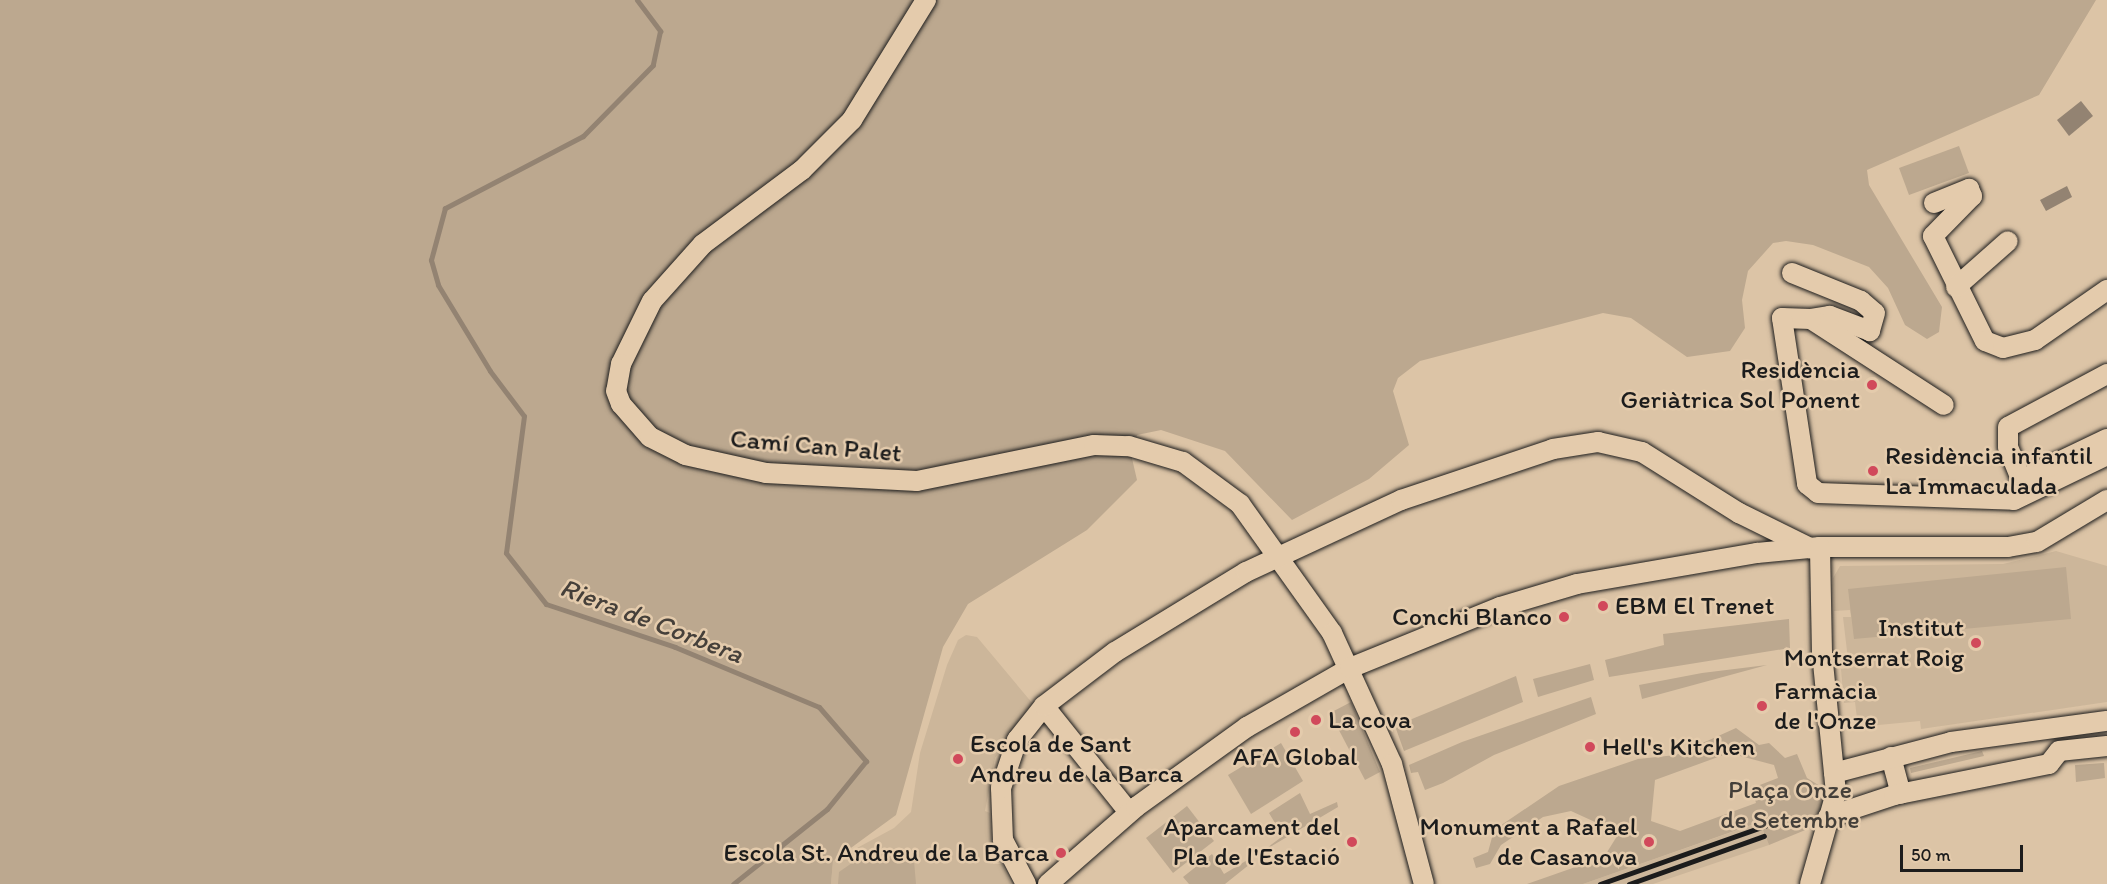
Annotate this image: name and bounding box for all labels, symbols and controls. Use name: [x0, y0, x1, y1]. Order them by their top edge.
place label: Residència Geriàtrica Sol Ponent: [1622, 354, 1860, 416]
marker: Residència Geriàtrica Sol Ponent: [1865, 378, 1879, 392]
street label: Camí Can Palet: [729, 423, 903, 469]
place label: Residència infantil La Immaculada: [1885, 440, 2093, 502]
marker: Residència infantil La Immaculada: [1866, 464, 1880, 478]
water label: Riera de Corbera: [556, 570, 748, 670]
place label: EBM El Trenet: [1615, 590, 1772, 622]
marker: EBM El Trenet: [1596, 599, 1610, 613]
place label: Conchi Blanco: [1392, 601, 1552, 633]
marker: Conchi Blanco: [1557, 610, 1571, 624]
place label: Institut Montserrat Roig: [1784, 612, 1964, 674]
marker: Institut Montserrat Roig: [1969, 636, 1983, 650]
place label: Farmàcia de l'Onze: [1774, 675, 1877, 736]
marker: Farmàcia de l'Onze: [1755, 699, 1769, 713]
place label: La cova: [1328, 704, 1411, 736]
marker: La cova: [1309, 713, 1323, 727]
marker: AFA Global: [1288, 725, 1302, 739]
place label: Escola de Sant Andreu de la Barca: [970, 728, 1183, 790]
place label: Hell's Kitchen: [1602, 731, 1755, 763]
marker: Hell's Kitchen: [1583, 740, 1597, 754]
place label: AFA Global: [1233, 741, 1357, 773]
marker: Escola de Sant Andreu de la Barca: [951, 752, 965, 766]
park label: Plaça Onze de Setembre: [1721, 774, 1859, 836]
place label: Aparcament del Pla de l'Estació: [1163, 811, 1340, 873]
place label: Monument a Rafael de Casanova: [1420, 811, 1637, 873]
scale bar: [1903, 833, 2026, 871]
marker: Aparcament del Pla de l'Estació: [1345, 835, 1359, 849]
marker: Monument a Rafael de Casanova: [1642, 835, 1656, 849]
place label: Escola St. Andreu de la Barca: [723, 837, 1049, 869]
text: 50 m: [1911, 844, 1951, 866]
marker: Escola St. Andreu de la Barca: [1054, 846, 1068, 860]

